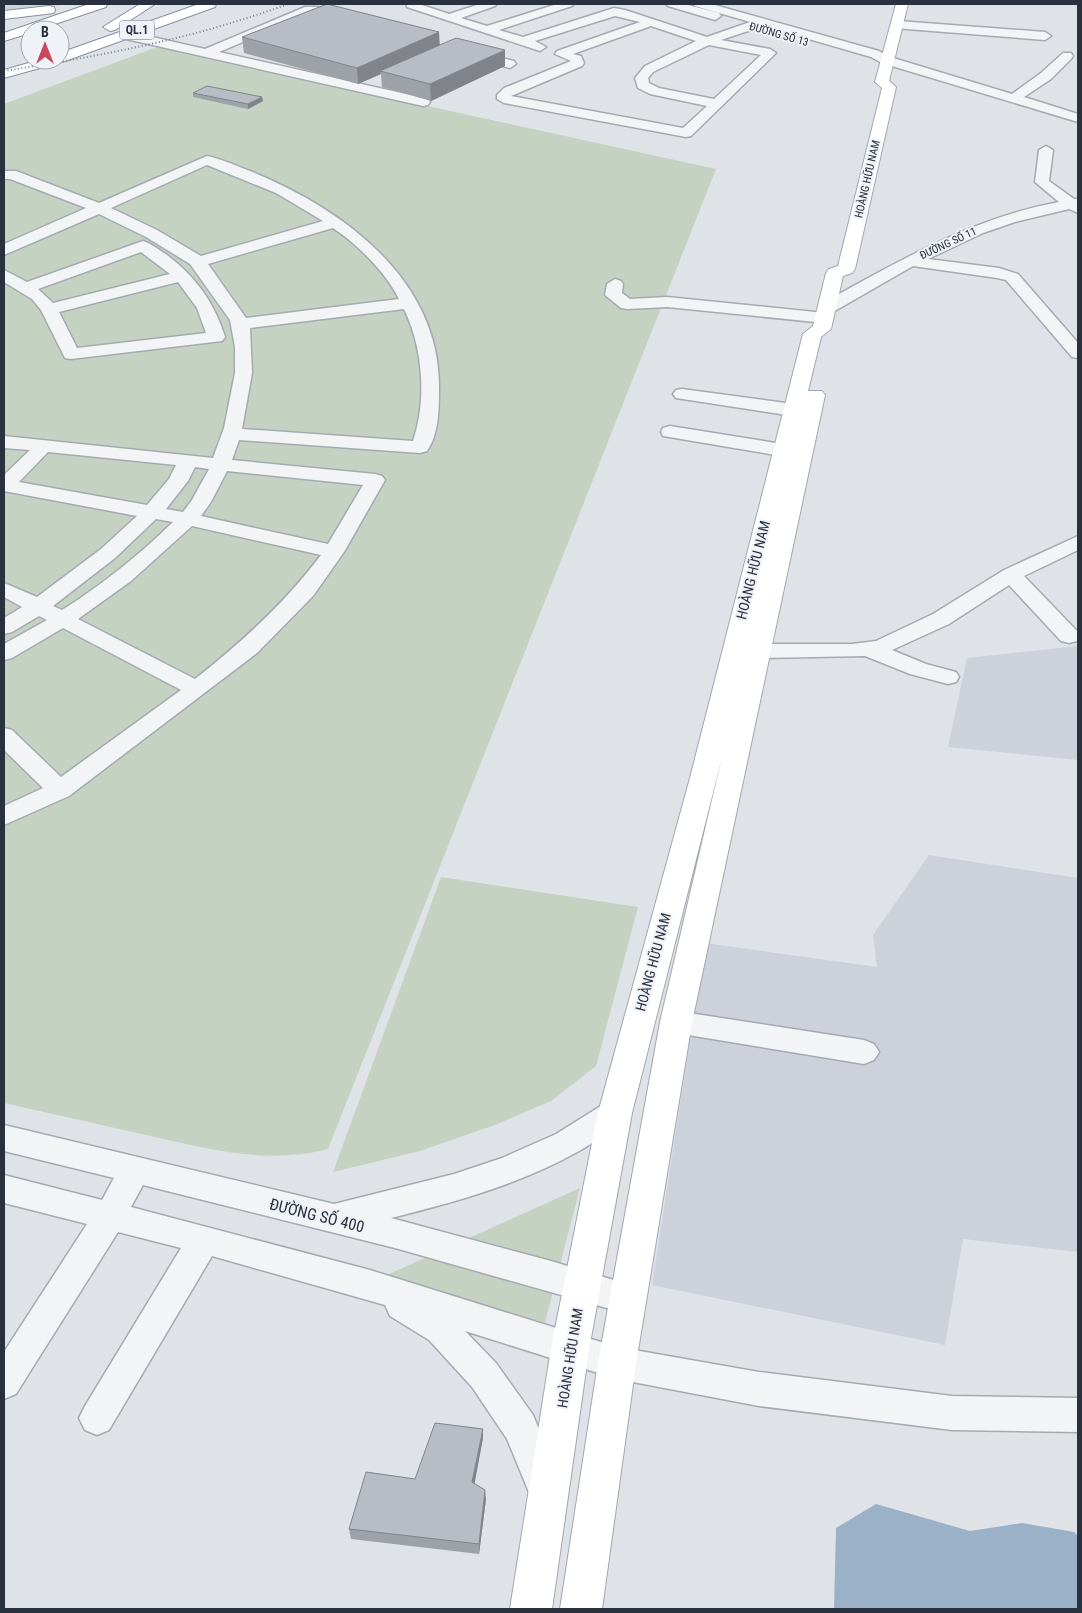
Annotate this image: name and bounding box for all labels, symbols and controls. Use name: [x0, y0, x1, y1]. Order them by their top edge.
street label: ĐƯỜNG SỐ 13: [748, 18, 811, 49]
north arrow: [20, 20, 70, 70]
road number: QL.1: [120, 20, 154, 40]
text: B: [41, 24, 49, 40]
street label: HOÀNG HỮU NAM: [852, 139, 883, 219]
street label: ĐƯỜNG SỐ 11: [917, 223, 979, 262]
street label: HOÀNG HỮU NAM: [732, 519, 773, 621]
street label: HOÀNG HỮU NAM: [631, 911, 674, 1013]
street label: ĐƯỜNG SỐ 400: [268, 1193, 367, 1236]
street label: HOÀNG HỮU NAM: [553, 1307, 586, 1409]

